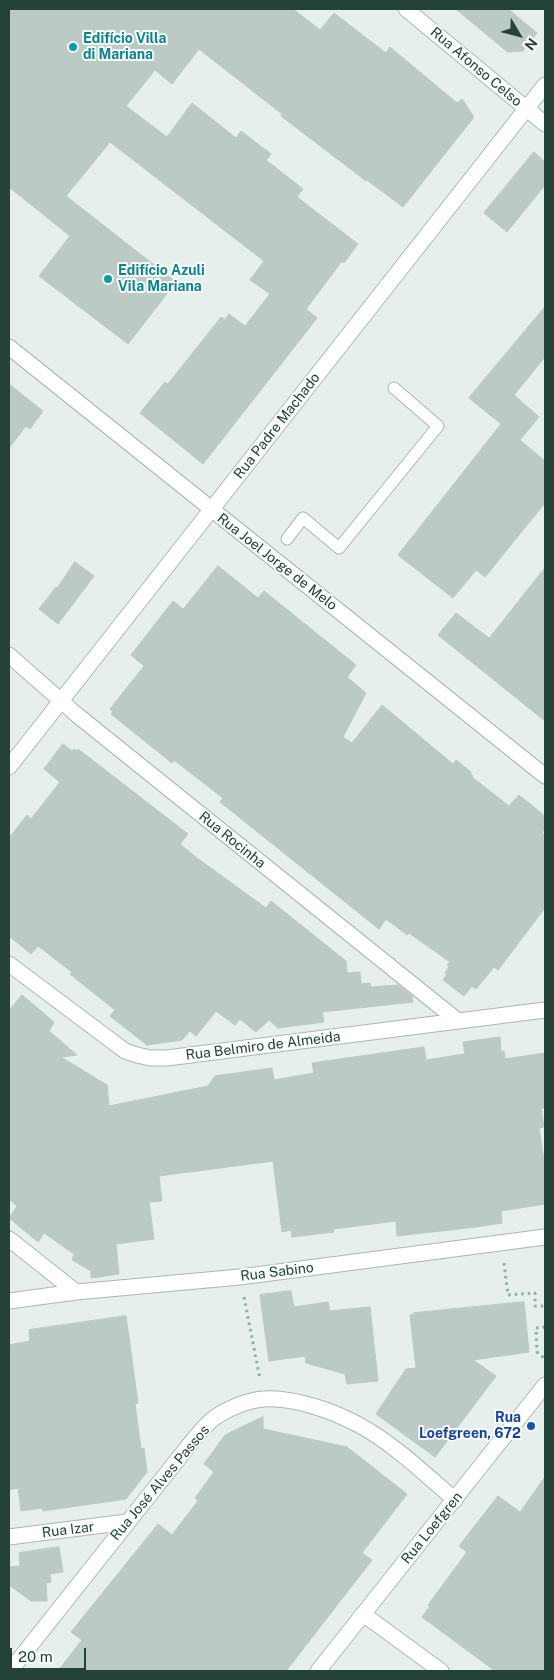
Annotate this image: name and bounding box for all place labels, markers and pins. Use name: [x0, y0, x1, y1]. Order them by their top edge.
place label: Edifício Villa di Mariana: [83, 31, 166, 64]
marker: Edifício Villa di Mariana: [67, 41, 79, 53]
place label: Edifício Azuli Vila Mariana: [118, 263, 205, 296]
marker: Edifício Azuli Vila Mariana: [102, 273, 114, 285]
place label: Rua Loefgreen, 672: [419, 1410, 521, 1442]
marker: Rua Loefgreen, 672: [525, 1420, 537, 1432]

